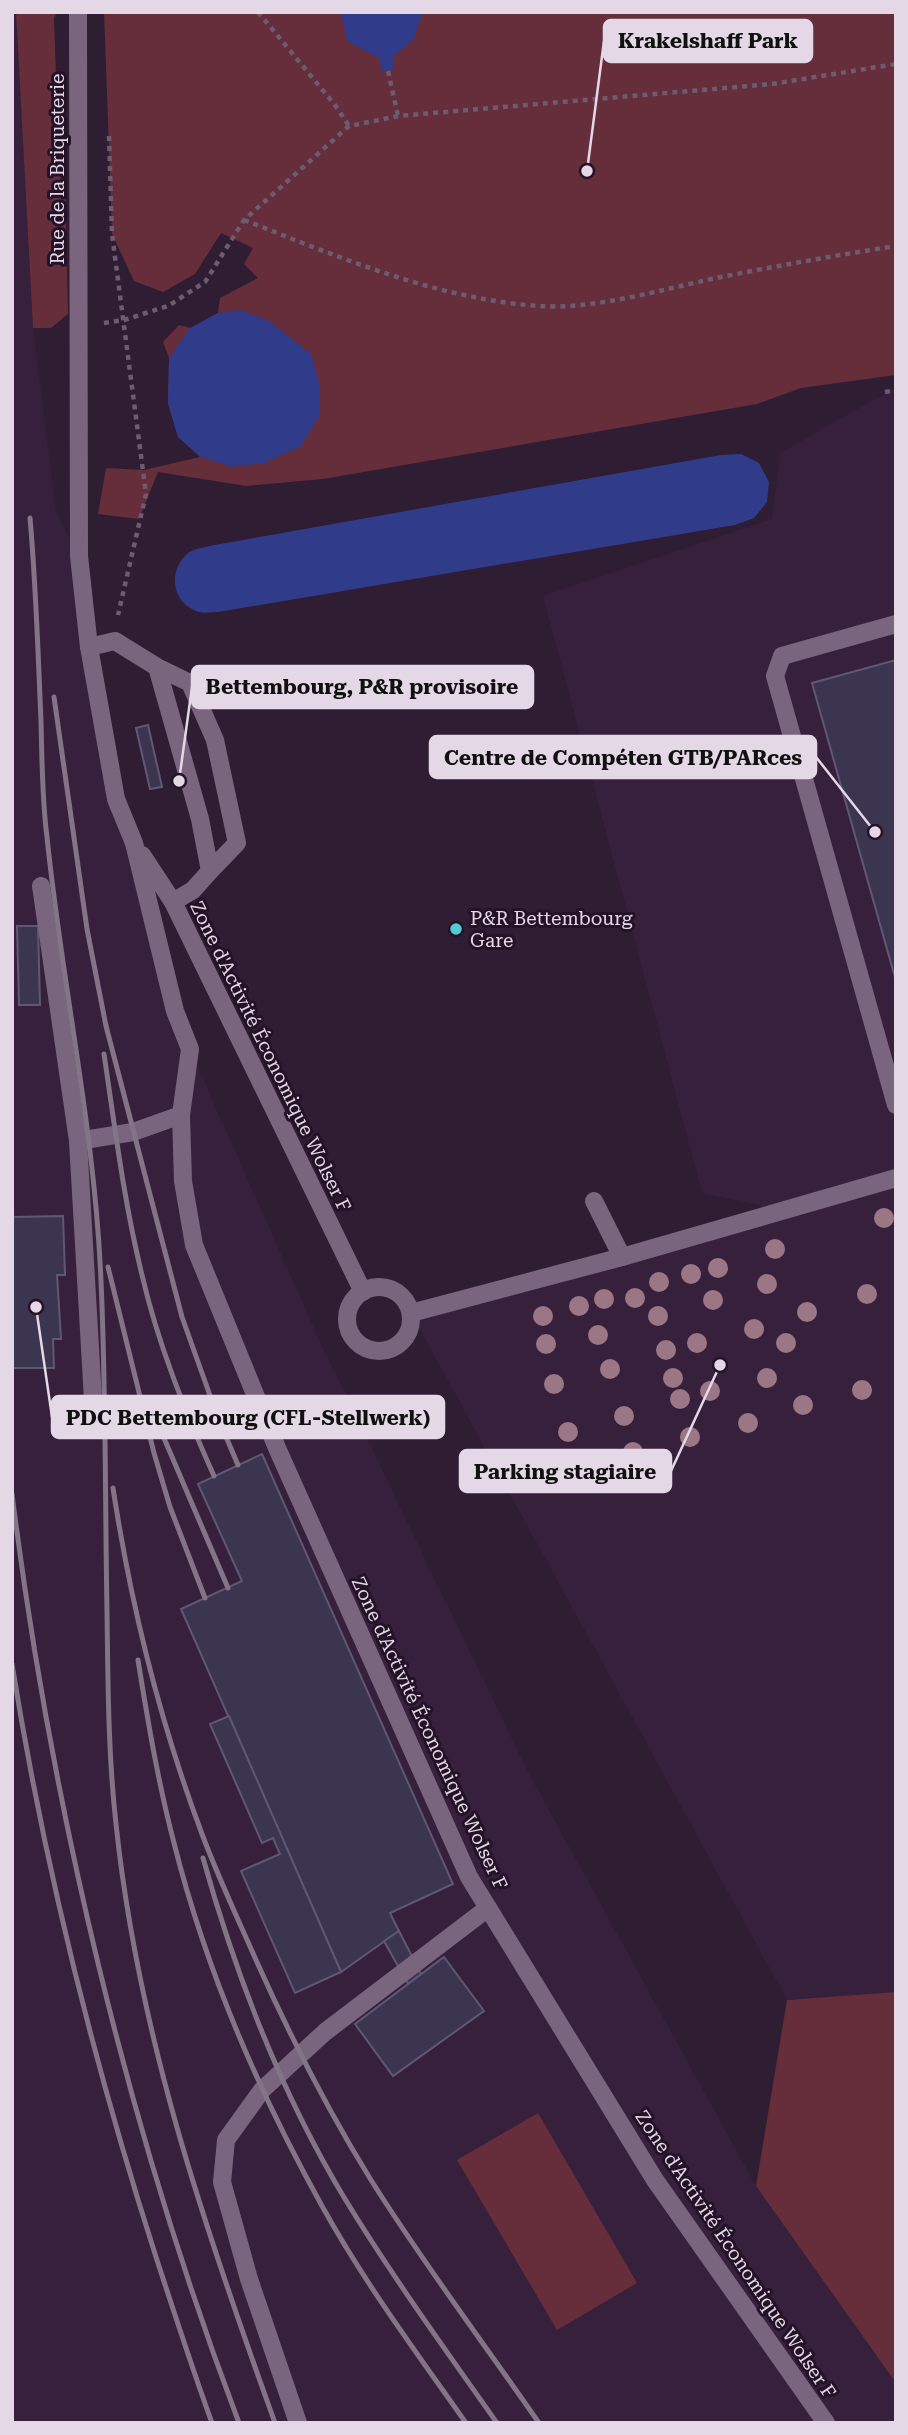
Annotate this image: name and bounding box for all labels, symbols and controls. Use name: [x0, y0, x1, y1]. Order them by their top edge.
callout: Krakelshaff Park: [604, 20, 812, 62]
text: Krakelshaff Park: [618, 29, 799, 53]
street label: Rue de la Briqueterie: [46, 74, 69, 264]
callout: Bettembourg, P&R provisoire: [192, 666, 533, 708]
text: Bettembourg, P&R provisoire: [206, 675, 518, 699]
callout: Centre de Compéten GTB/PARces: [430, 736, 816, 778]
text: Centre de Compéten GTB/PARces: [444, 746, 802, 770]
street label: Zone d'Activité Économique Wolser F: [185, 897, 356, 1215]
place label: P&R Bettembourg Gare: [470, 907, 633, 952]
marker: P&R Bettembourg Gare: [448, 921, 464, 937]
callout: PDC Bettembourg (CFL-Stellwerk): [52, 1396, 444, 1438]
text: PDC Bettembourg (CFL-Stellwerk): [66, 1406, 430, 1430]
callout: Parking stagiaire: [460, 1450, 671, 1492]
text: Parking stagiaire: [474, 1460, 656, 1484]
street label: Zone d'Activité Économique Wolser F: [347, 1573, 512, 1893]
street label: Zone d'Activité Économique Wolser F: [630, 2106, 841, 2403]

